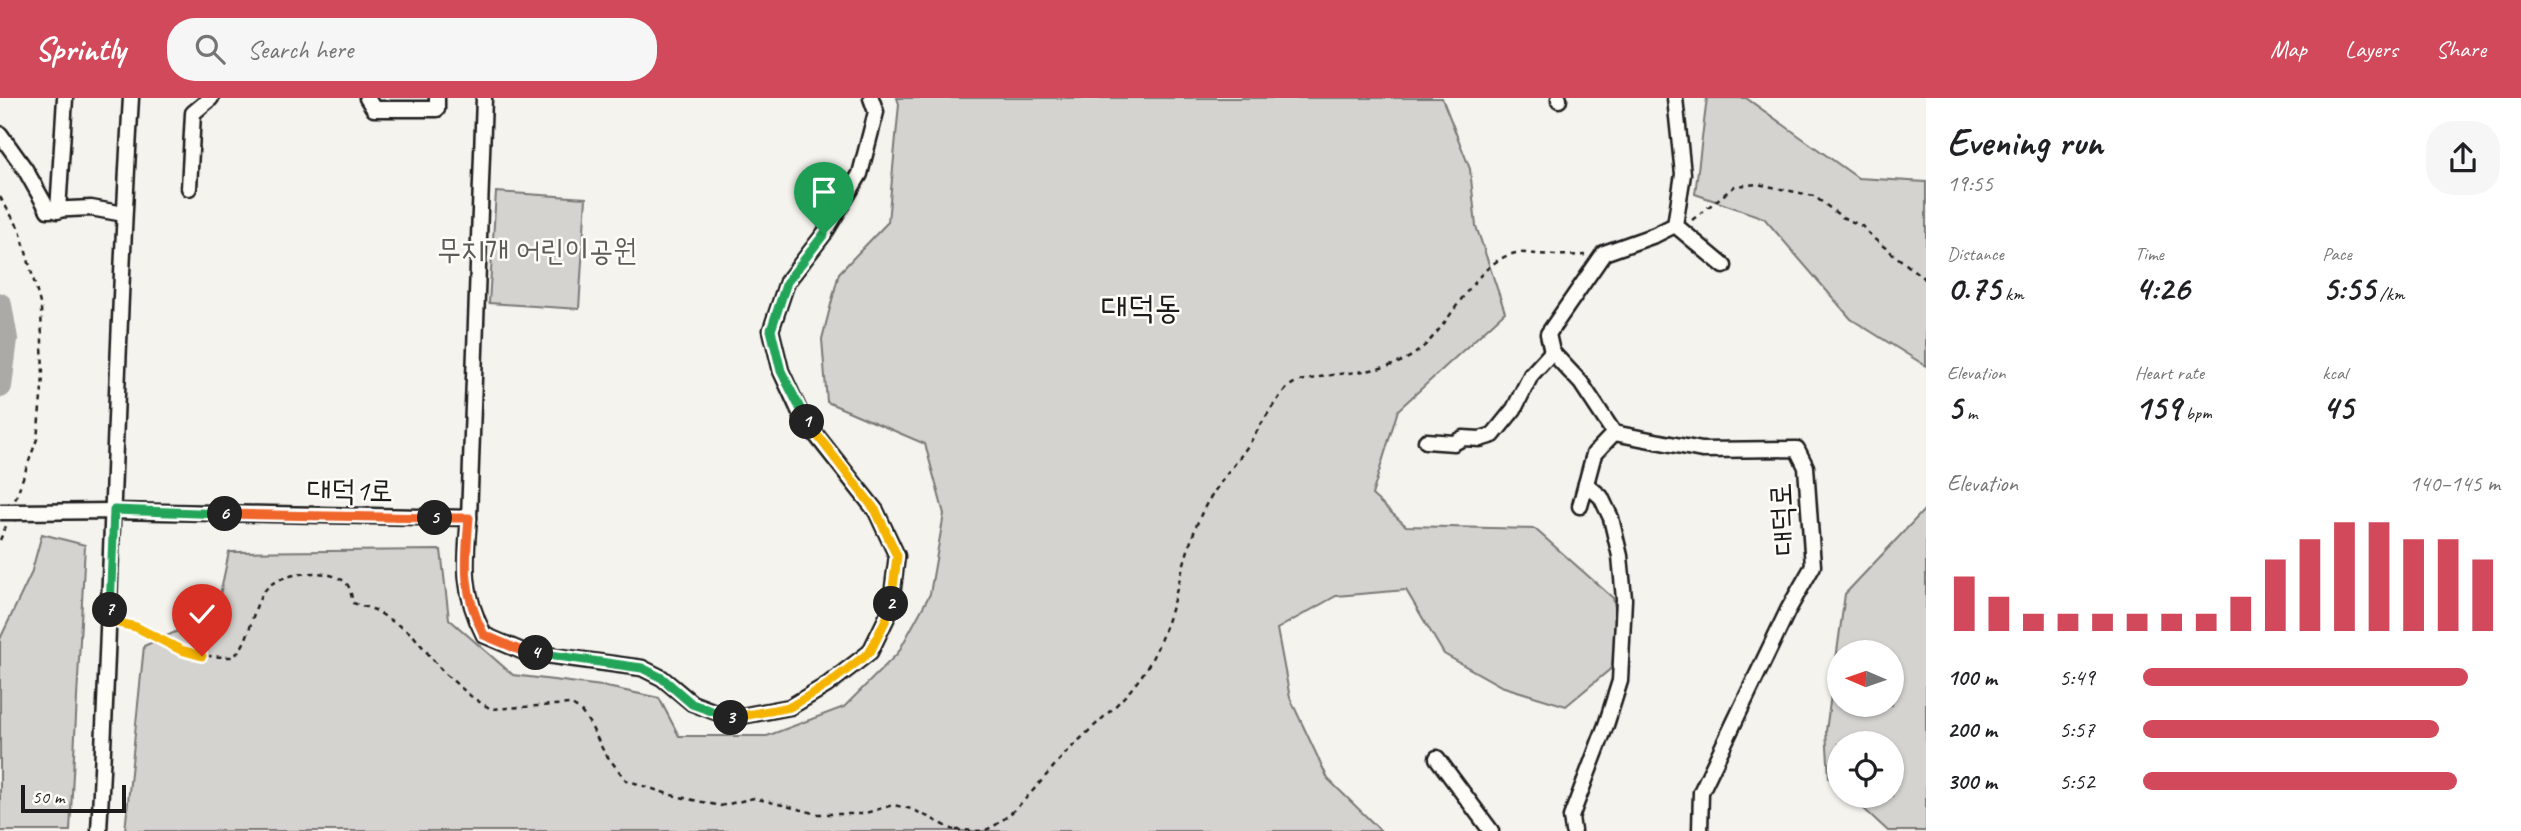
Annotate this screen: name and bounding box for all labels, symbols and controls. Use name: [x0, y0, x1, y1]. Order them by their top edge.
search box: [167, 18, 657, 81]
text: Sprintly: [35, 28, 125, 70]
icon: search: [191, 30, 229, 68]
text: Search here: [247, 33, 353, 66]
text: Map: [2270, 34, 2307, 64]
text: Layers: [2345, 34, 2398, 64]
text: Share: [2436, 34, 2486, 64]
text: Evening run: [1947, 119, 2103, 166]
button: share: [2426, 121, 2500, 195]
pin: [794, 162, 854, 234]
text: 19:55: [1947, 169, 1993, 198]
icon: arrive: [805, 173, 843, 211]
park label: 무지개 어린이공원: [437, 231, 637, 269]
text: Distance: [1947, 242, 2004, 266]
text: Time: [2135, 242, 2164, 266]
text: Pace: [2322, 242, 2352, 266]
text: 0.75: [1947, 266, 2000, 311]
text: 4:26: [2135, 266, 2190, 311]
text: 5:55: [2322, 266, 2375, 311]
text: km: [2000, 282, 2024, 306]
text: /km: [2375, 282, 2404, 306]
district label: 대덕동: [1101, 286, 1181, 328]
text: Elevation: [1947, 361, 2005, 385]
text: Heart rate: [2135, 361, 2204, 385]
text: kcal: [2322, 361, 2347, 385]
text: 5: [1947, 385, 1962, 430]
text: 159: [2135, 385, 2181, 430]
text: 45: [2322, 385, 2353, 430]
text: m: [1962, 401, 1977, 425]
text: bpm: [2181, 401, 2212, 425]
pin: 1: [790, 404, 824, 440]
text: 1: [802, 409, 811, 433]
text: Elevation: [1947, 469, 2018, 498]
text: 140–145 m: [2409, 469, 2500, 498]
street label: 대덕1로: [307, 470, 393, 510]
street label: 대덕로: [1761, 482, 1803, 556]
pin: 6: [208, 496, 243, 532]
pin: 5: [418, 500, 452, 536]
text: 6: [220, 501, 229, 525]
text: 5: [430, 505, 439, 529]
pin: [172, 584, 232, 656]
pin: 2: [874, 587, 908, 622]
text: 2: [886, 591, 895, 615]
pin: 7: [92, 592, 128, 628]
icon: check: [183, 595, 221, 633]
text: 7: [105, 597, 114, 621]
pin: 4: [518, 636, 554, 670]
text: 4: [531, 640, 540, 664]
north arrow: [1827, 640, 1904, 718]
map controls: [1827, 640, 1904, 808]
text: 100 m: [1947, 663, 1997, 692]
text: 5:49: [2059, 663, 2095, 692]
pin: 3: [714, 700, 748, 736]
text: 3: [726, 705, 735, 729]
text: 200 m: [1947, 715, 1997, 744]
text: 5:57: [2059, 715, 2095, 744]
button: locate: [1827, 731, 1904, 808]
text: 300 m: [1947, 767, 1997, 796]
text: 5:52: [2059, 767, 2095, 796]
scale bar: [21, 782, 126, 814]
text: 50 m: [32, 785, 64, 809]

